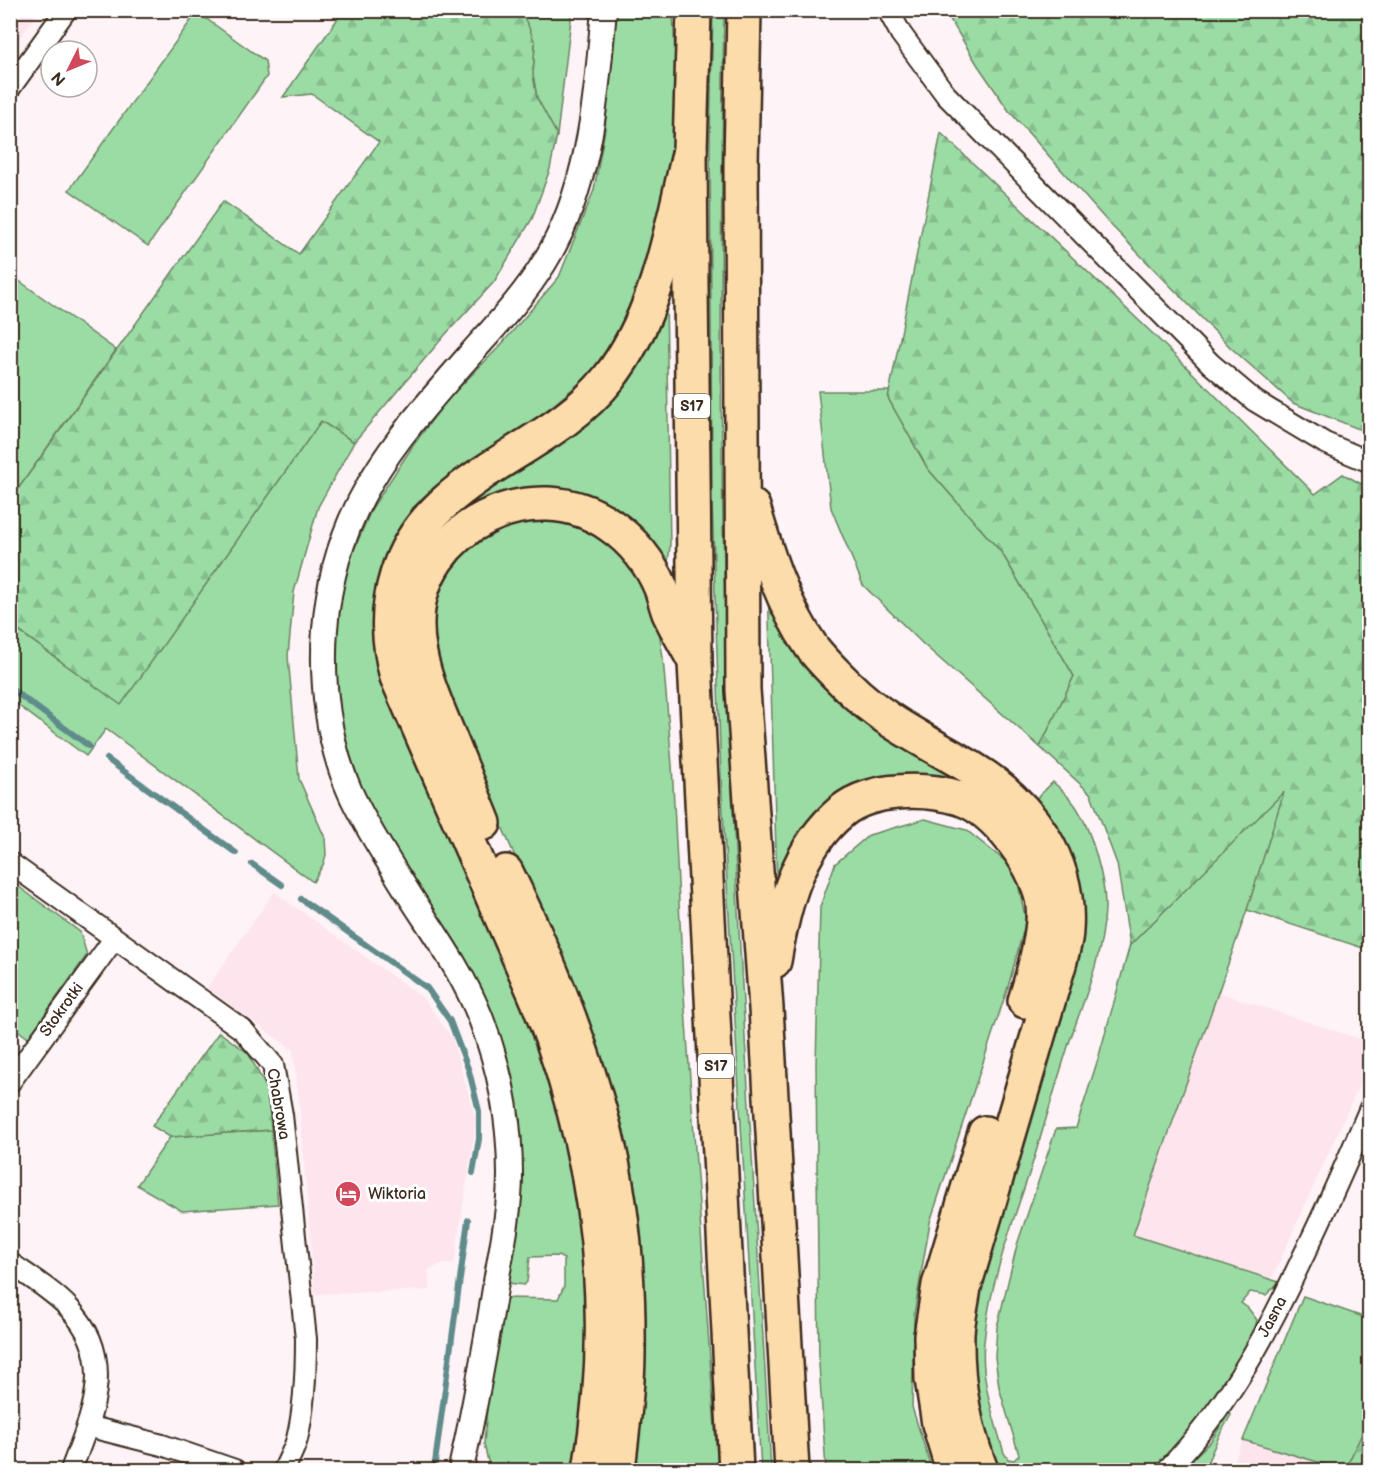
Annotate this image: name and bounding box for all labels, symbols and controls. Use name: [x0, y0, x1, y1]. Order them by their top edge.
north arrow: [39, 39, 99, 99]
text: N: [48, 67, 70, 89]
road number: S17: [674, 394, 710, 418]
street label: Stokrotki: [36, 979, 88, 1041]
road number: S17: [698, 1054, 734, 1078]
street label: Chabrowa: [262, 1067, 294, 1141]
hotel icon: Wiktoria: [333, 1179, 363, 1209]
place label: Wiktoria: [368, 1185, 426, 1204]
street label: Jasna: [1254, 1294, 1292, 1340]

